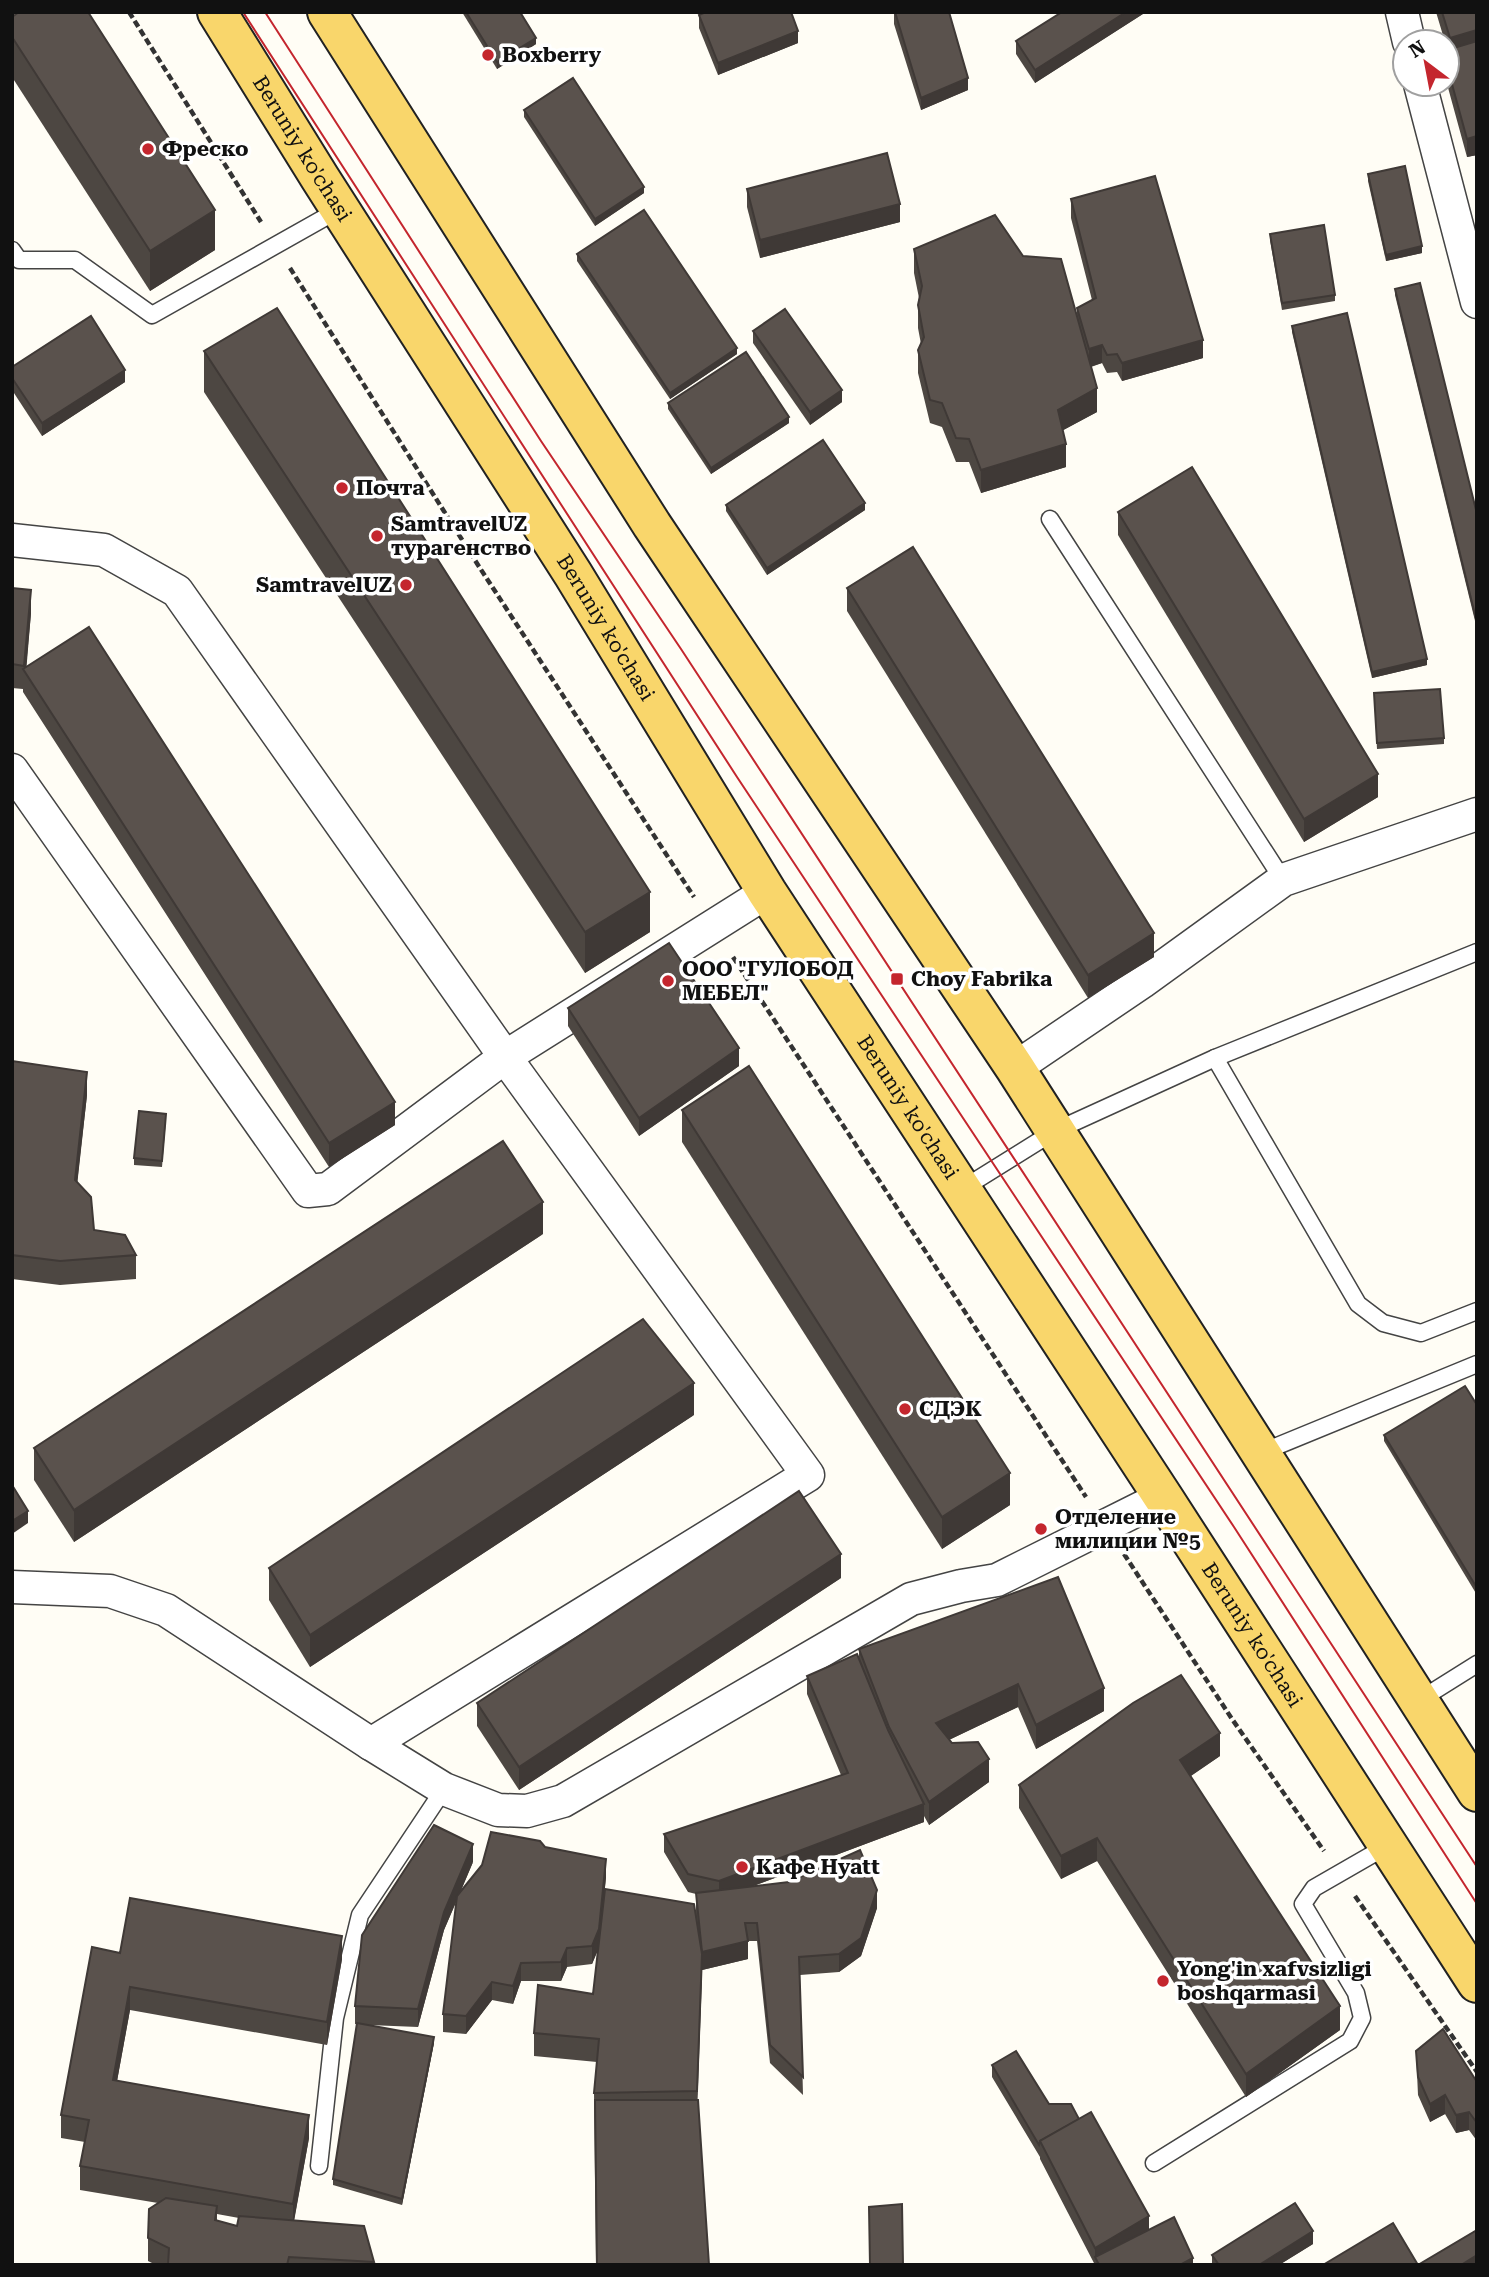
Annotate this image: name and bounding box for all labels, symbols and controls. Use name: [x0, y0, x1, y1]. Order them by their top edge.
north arrow: [1391, 28, 1461, 98]
text: N: [1405, 35, 1430, 63]
place label: Boxberry: [502, 43, 601, 67]
marker: Boxberry: [480, 47, 496, 63]
street label: Beruniy ko'chasi: [248, 72, 357, 226]
place label: Фреско: [162, 137, 248, 161]
marker: Фреско: [140, 141, 156, 157]
place label: Почта: [356, 476, 425, 500]
marker: Почта: [334, 480, 350, 496]
place label: SamtravelUZ турагенство: [391, 512, 531, 560]
marker: SamtravelUZ турагенство: [369, 528, 385, 544]
street label: Beruniy ko'chasi: [552, 550, 660, 705]
place label: SamtravelUZ: [256, 573, 392, 597]
marker: SamtravelUZ: [398, 577, 414, 593]
place label: ООО "ГУЛОБОД МЕБЕЛ": [682, 957, 854, 1005]
place label: Choy Fabrika: [911, 967, 1053, 991]
marker: Choy Fabrika: [889, 971, 905, 987]
marker: ООО "ГУЛОБОД МЕБЕЛ": [660, 973, 676, 989]
street label: Beruniy ko'chasi: [852, 1031, 964, 1184]
place label: СДЭК: [919, 1397, 982, 1421]
marker: СДЭК: [897, 1401, 913, 1417]
place label: Отделение милиции №5: [1055, 1505, 1201, 1553]
marker: Отделение милиции №5: [1033, 1521, 1049, 1537]
street label: Beruniy ko'chasi: [1197, 1558, 1308, 1712]
place label: Кафе Hyatt: [756, 1855, 880, 1879]
marker: Кафе Hyatt: [734, 1859, 750, 1875]
place label: Yong'in xafvsizligi boshqarmasi: [1177, 1957, 1371, 2005]
marker: Yong'in xafvsizligi boshqarmasi: [1155, 1973, 1171, 1989]

